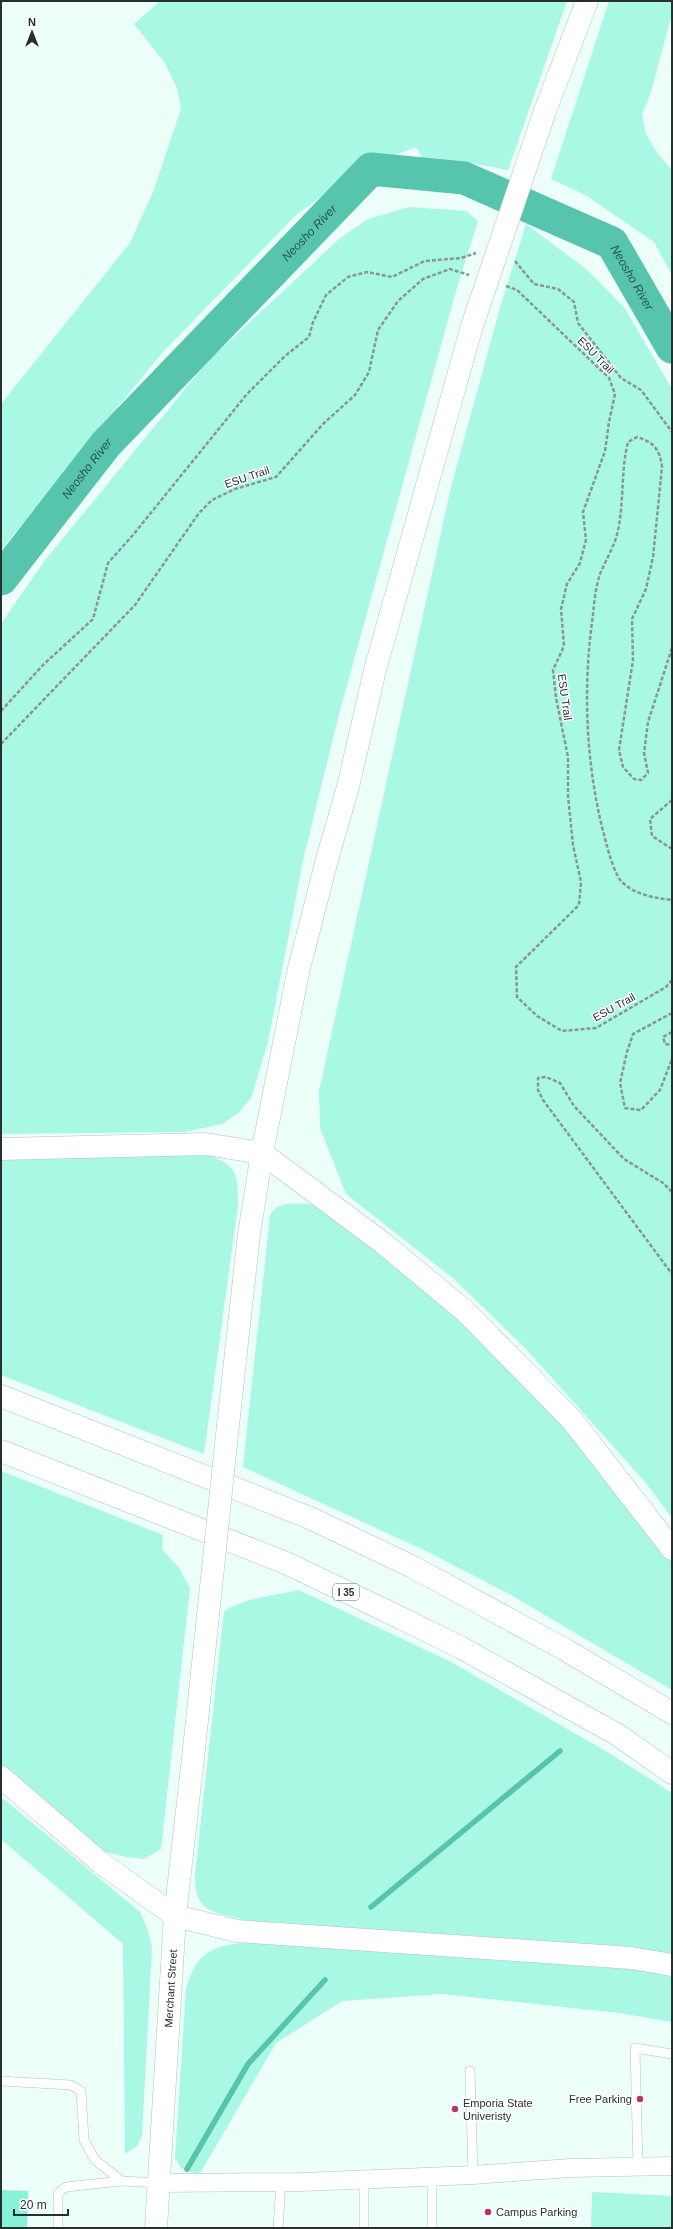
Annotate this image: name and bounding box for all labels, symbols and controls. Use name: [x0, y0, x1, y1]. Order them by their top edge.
north arrow: [12, 12, 52, 52]
text: N: [28, 16, 36, 28]
water label: Neosho River: [279, 201, 340, 264]
water label: Neosho River: [608, 243, 657, 314]
street label: ESU Trail: [575, 334, 617, 376]
water label: Neosho River: [59, 435, 115, 502]
street label: ESU Trail: [223, 464, 271, 490]
street label: ESU Trail: [556, 673, 574, 721]
street label: ESU Trail: [591, 990, 637, 1024]
road number: I 35: [333, 1584, 359, 1600]
street label: Merchant Street: [162, 1949, 179, 2028]
place label: Free Parking: [569, 2093, 632, 2105]
marker: Free Parking: [635, 2094, 645, 2104]
place label: Emporia State Univeristy: [463, 2097, 533, 2122]
marker: Emporia State Univeristy: [450, 2104, 460, 2114]
scale bar: [14, 2191, 68, 2217]
text: 20 m: [20, 2198, 47, 2212]
place label: Campus Parking: [496, 2206, 577, 2218]
marker: Campus Parking: [483, 2207, 493, 2217]

